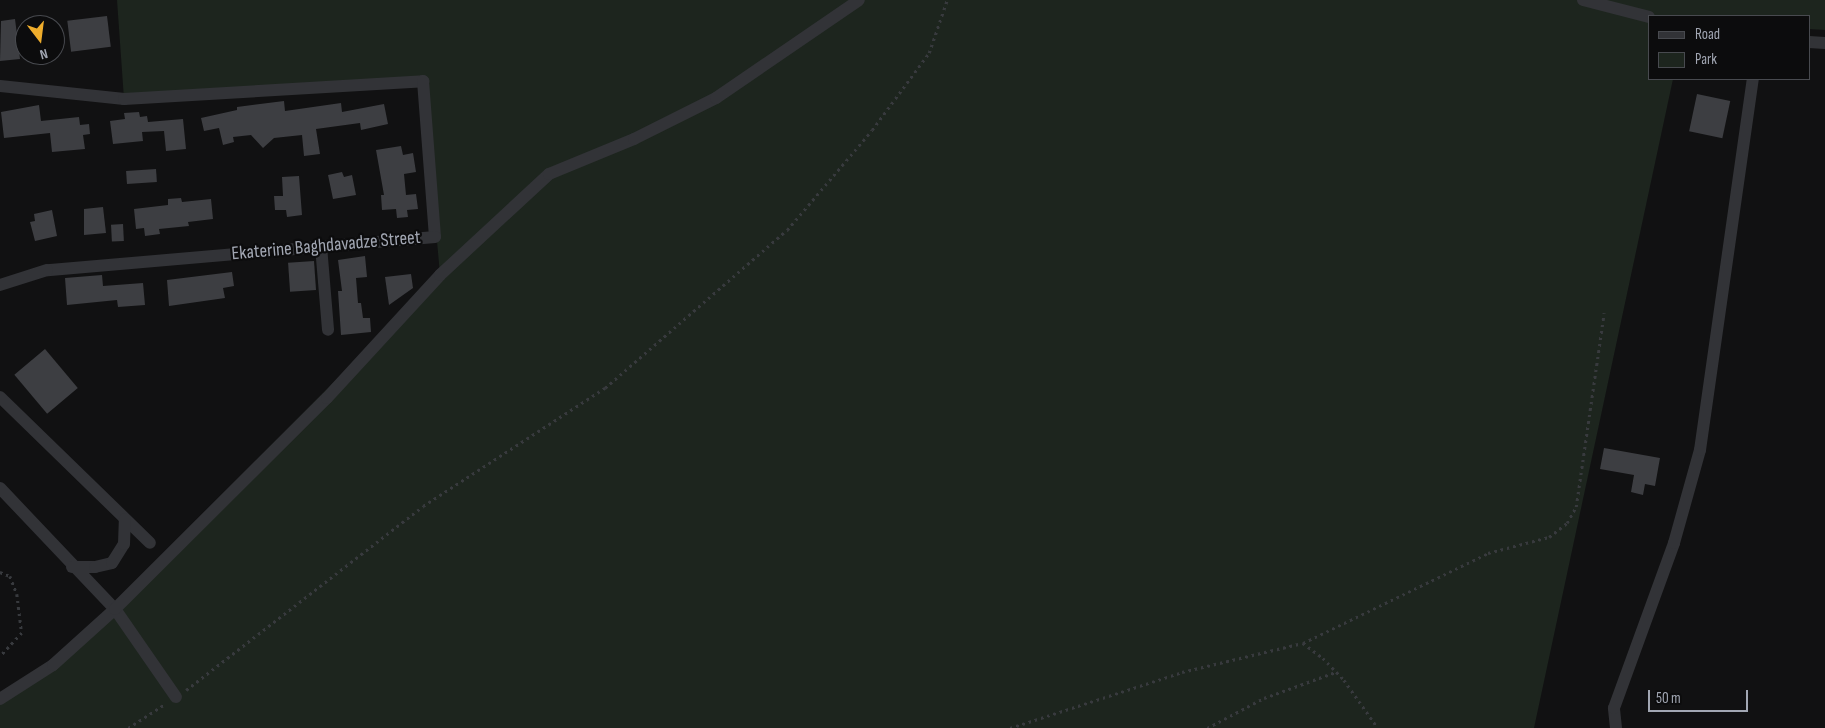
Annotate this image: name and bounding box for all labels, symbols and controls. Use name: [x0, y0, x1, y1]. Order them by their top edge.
north arrow: [15, 15, 65, 65]
legend: [1648, 15, 1810, 80]
text: Road: [1695, 25, 1720, 44]
text: N: [38, 45, 50, 63]
text: Park: [1695, 50, 1717, 69]
street label: Ekaterine Baghdavadze Street: [231, 226, 421, 266]
scale bar: [1650, 680, 1750, 712]
text: 50 m: [1656, 689, 1681, 708]

